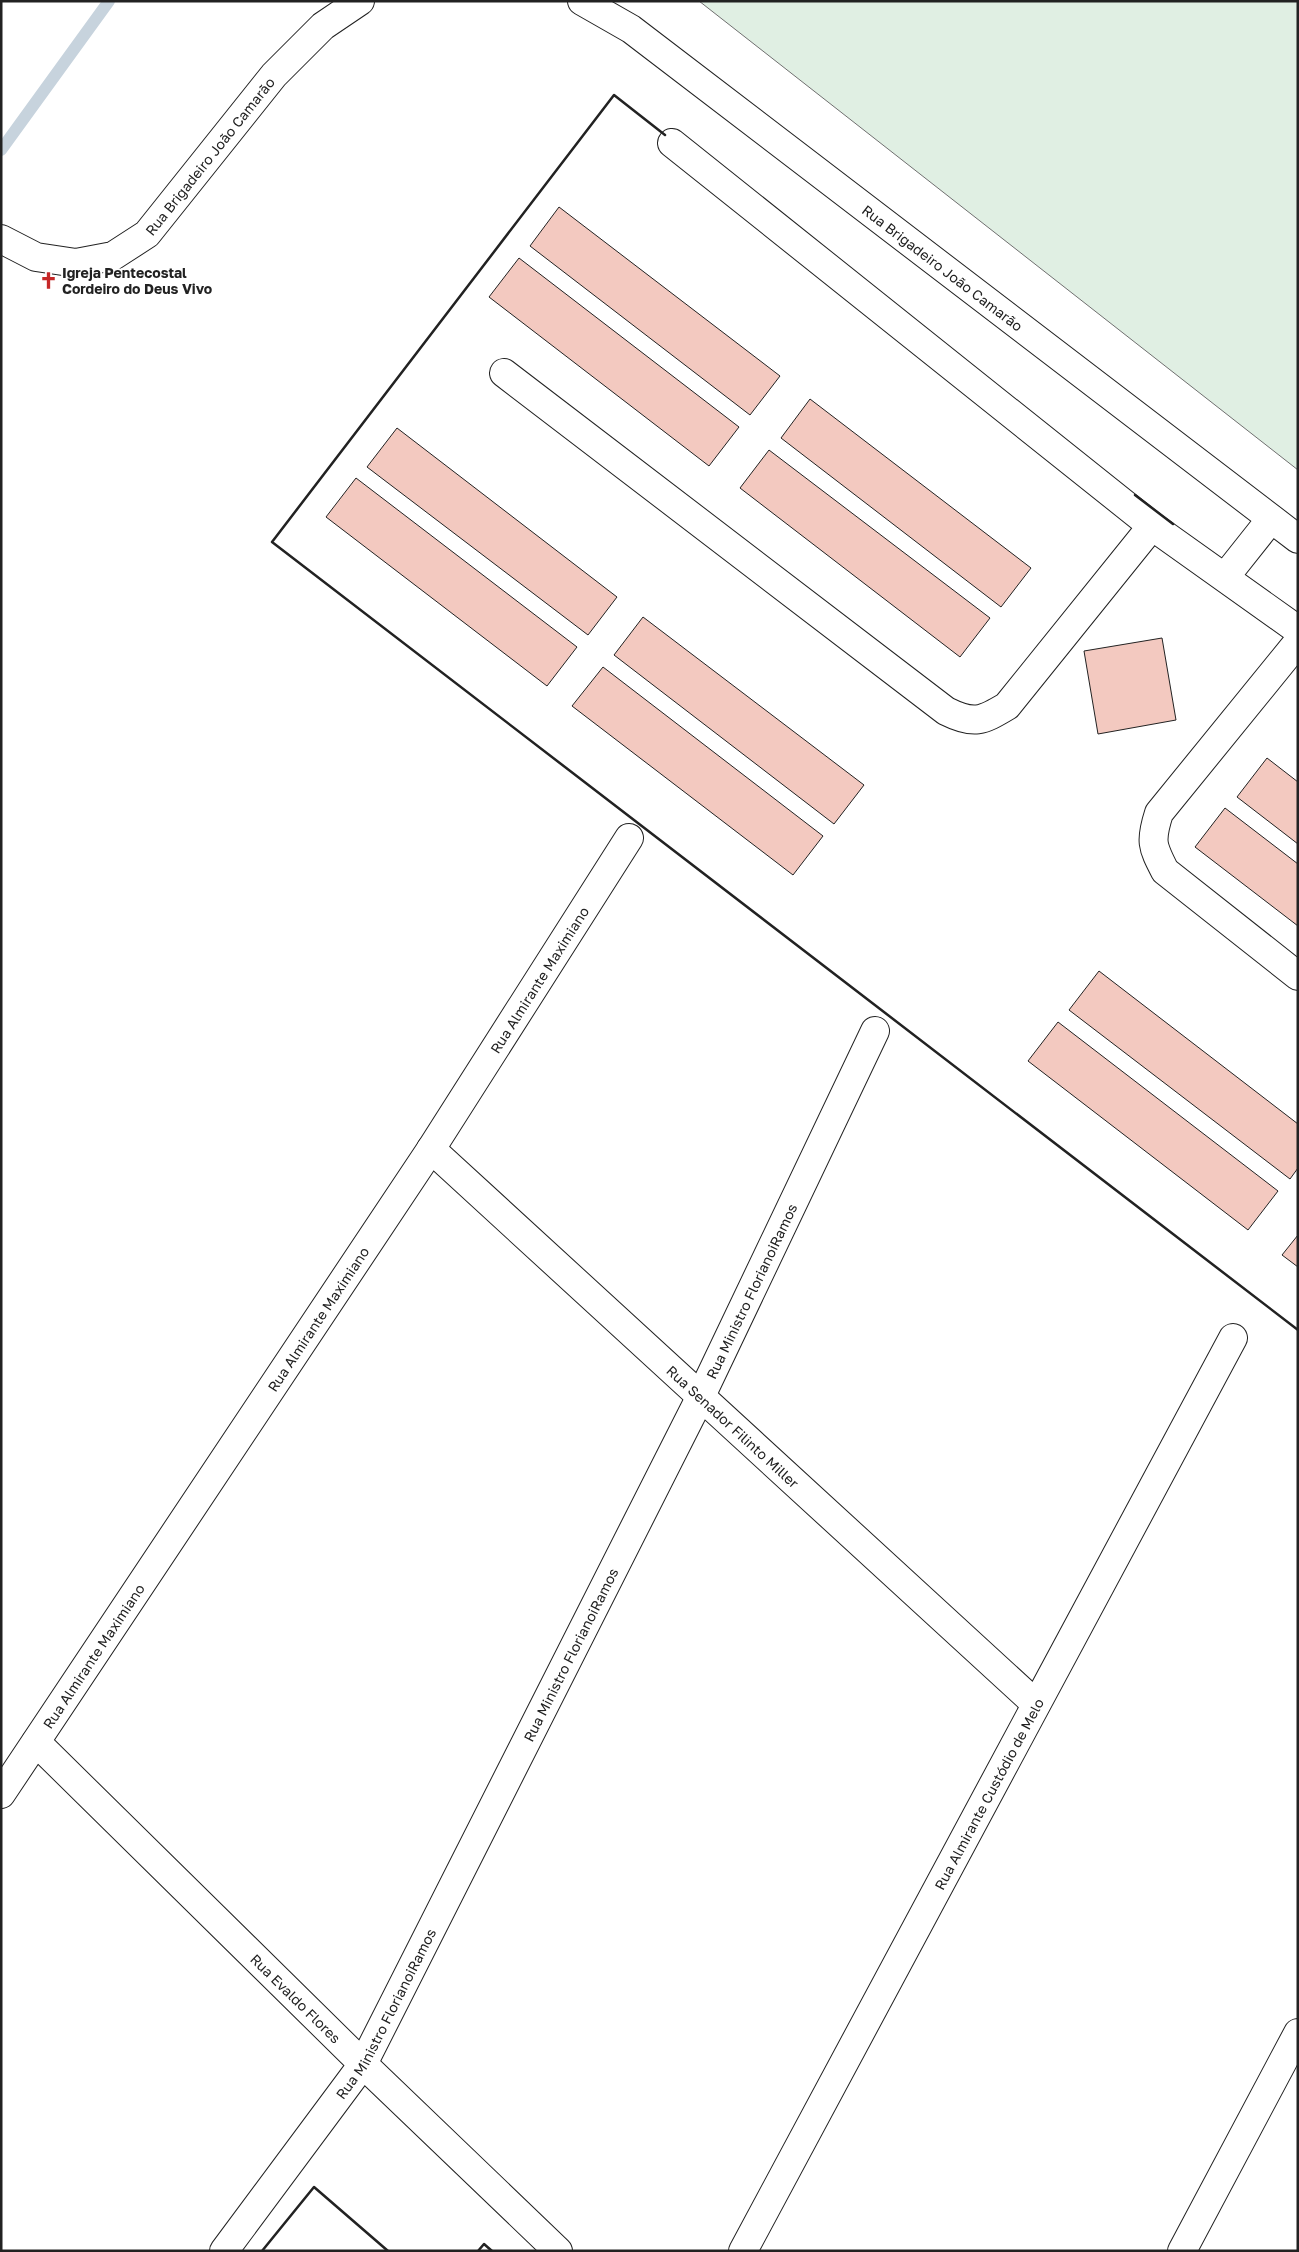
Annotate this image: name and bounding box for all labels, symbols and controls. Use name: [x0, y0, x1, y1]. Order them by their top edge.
street label: Rua Brigadeiro João Camarão: [141, 73, 278, 238]
street label: Rua Brigadeiro João Camarão: [859, 201, 1026, 334]
place label: Igreja Pentecostal Cordeiro do Deus Vivo: [62, 264, 212, 297]
church icon: Igreja Pentecostal Cordeiro do Deus Vivo: [38, 270, 58, 290]
street label: Rua Almirante Maximiano: [486, 903, 592, 1056]
street label: Rua Ministro FlorianoiRamos: [702, 1201, 800, 1381]
street label: Rua Almirante Maximiano: [263, 1243, 372, 1395]
street label: Rua Senador Filinto Miller: [663, 1361, 803, 1491]
street label: Rua Ministro FlorianoiRamos: [519, 1565, 621, 1744]
street label: Rua Almirante Maximiano: [39, 1580, 147, 1731]
street label: Rua Almirante Custódio de Melo: [930, 1695, 1047, 1892]
street label: Rua Ministro FlorianoiRamos: [332, 1925, 439, 2102]
street label: Rua Evaldo Flores: [247, 1950, 345, 2046]

